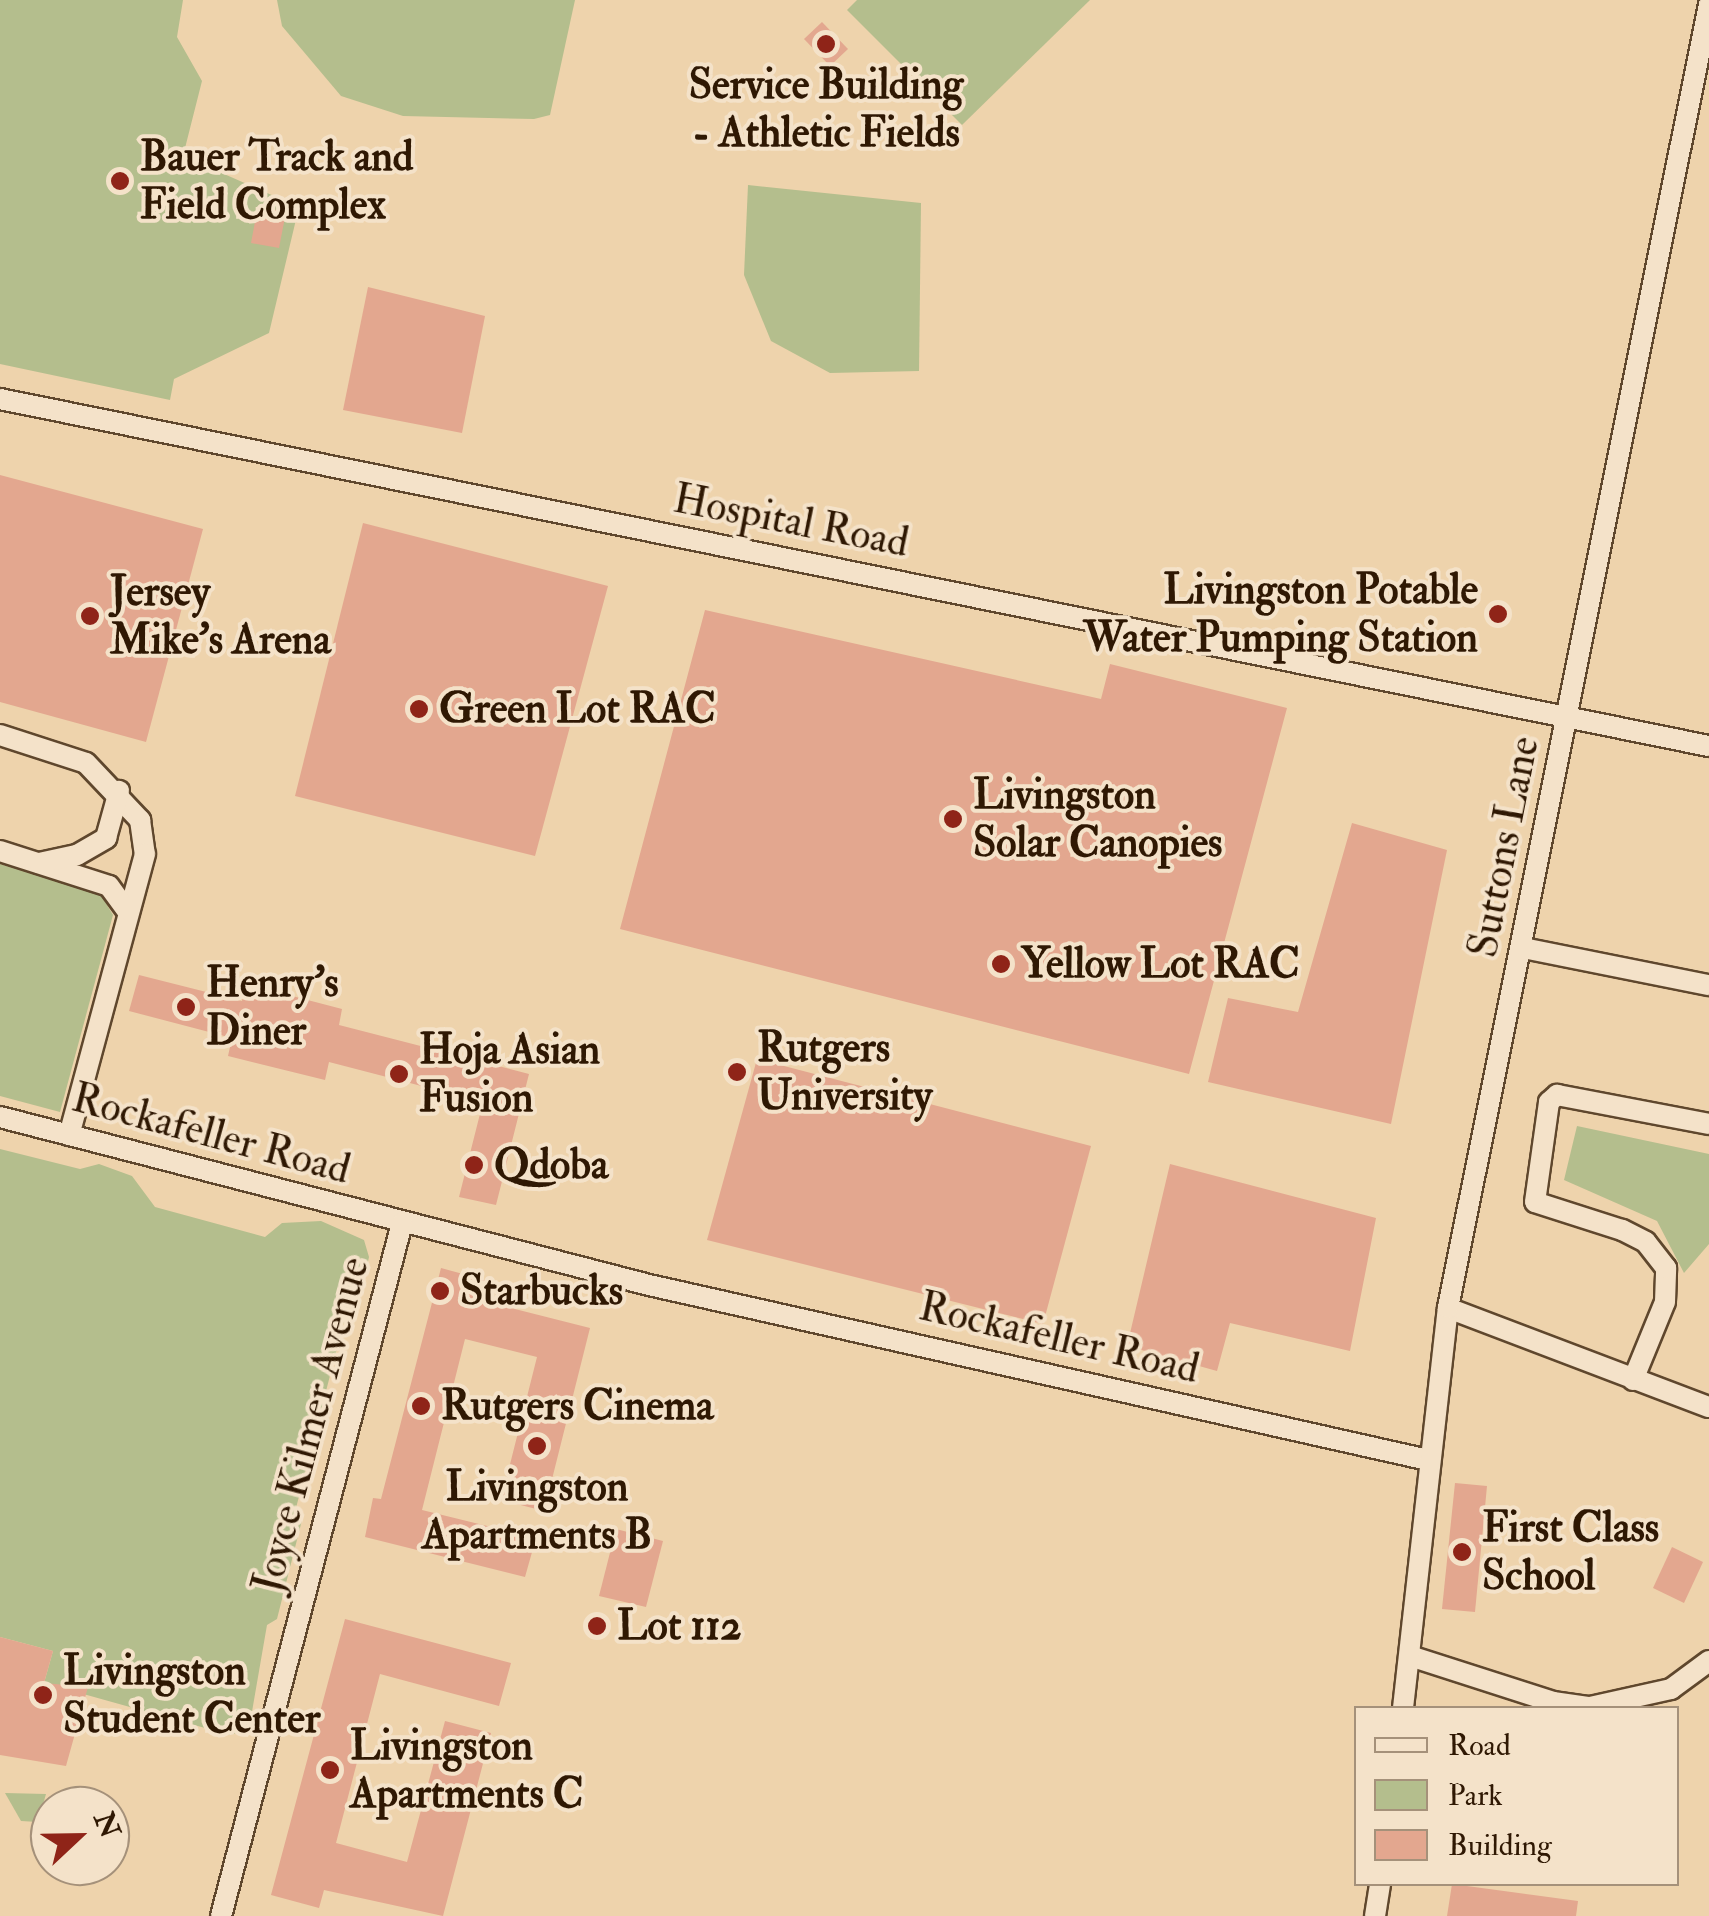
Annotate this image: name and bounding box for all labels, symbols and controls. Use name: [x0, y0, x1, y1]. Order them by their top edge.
marker: Service Building - Athletic Fields: [815, 33, 837, 55]
place label: Service Building - Athletic Fields: [689, 60, 963, 158]
place label: Bauer Track and Field Complex: [140, 132, 413, 230]
marker: Bauer Track and Field Complex: [109, 170, 131, 192]
street label: Hospital Road: [669, 473, 913, 569]
place label: Livingston Potable Water Pumping Station: [1083, 565, 1478, 664]
place label: Jersey Mike's Arena: [110, 567, 331, 666]
marker: Livingston Potable Water Pumping Station: [1487, 603, 1509, 625]
marker: Jersey Mike's Arena: [79, 605, 101, 627]
place label: Green Lot RAC: [439, 684, 716, 734]
marker: Green Lot RAC: [408, 698, 430, 720]
street label: Suttons Lane: [1458, 732, 1550, 962]
place label: Livingston Solar Canopies: [973, 770, 1222, 868]
marker: Livingston Solar Canopies: [942, 808, 964, 830]
place label: Yellow Lot RAC: [1021, 939, 1300, 989]
marker: Yellow Lot RAC: [990, 953, 1012, 975]
place label: Henry's Diner: [206, 958, 339, 1056]
marker: Henry's Diner: [175, 996, 197, 1018]
place label: Rutgers University: [757, 1023, 932, 1122]
place label: Hoja Asian Fusion: [419, 1025, 600, 1124]
marker: Rutgers University: [726, 1061, 748, 1083]
marker: Hoja Asian Fusion: [388, 1063, 410, 1085]
street label: Rockafeller Road: [66, 1073, 356, 1195]
place label: Qdoba: [494, 1140, 608, 1190]
marker: Qdoba: [463, 1154, 485, 1176]
street label: Joyce Kilmer Avenue: [242, 1252, 380, 1598]
place label: Starbucks: [460, 1266, 623, 1316]
marker: Starbucks: [429, 1280, 451, 1302]
street label: Rockafeller Road: [914, 1281, 1204, 1395]
place label: Rutgers Cinema: [441, 1381, 714, 1431]
marker: Rutgers Cinema: [410, 1395, 432, 1417]
marker: Livingston Apartments B: [526, 1435, 548, 1457]
place label: Livingston Apartments B: [422, 1462, 652, 1560]
place label: First Class School: [1482, 1503, 1659, 1602]
marker: First Class School: [1451, 1541, 1473, 1563]
place label: Lot 112: [617, 1601, 742, 1651]
marker: Lot 112: [586, 1615, 608, 1637]
place label: Livingston Student Center: [63, 1646, 320, 1744]
marker: Livingston Student Center: [32, 1684, 54, 1706]
legend: [1354, 1706, 1679, 1886]
place label: Livingston Apartments C: [350, 1721, 583, 1820]
text: Road: [1448, 1727, 1511, 1764]
marker: Livingston Apartments C: [319, 1759, 341, 1781]
text: Park: [1448, 1777, 1503, 1814]
north arrow: [30, 1786, 130, 1886]
text: N: [85, 1807, 127, 1843]
text: Building: [1448, 1827, 1552, 1864]

